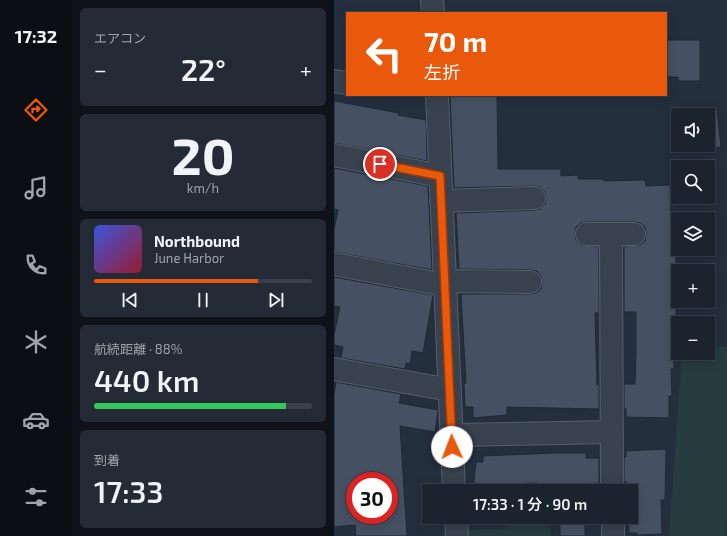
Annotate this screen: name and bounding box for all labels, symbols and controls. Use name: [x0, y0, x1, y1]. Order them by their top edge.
text: 70 m: [424, 24, 487, 58]
text: 17:32: [15, 25, 57, 47]
icon: left: [358, 28, 410, 80]
text: エアコン: [94, 30, 146, 46]
text: 22°: [181, 51, 226, 87]
text: −: [94, 56, 107, 82]
text: +: [300, 56, 312, 82]
text: 左折: [424, 61, 460, 83]
icon: directions: [22, 96, 50, 124]
map controls: [671, 108, 715, 360]
button: sound: [671, 108, 715, 152]
text: 20: [171, 123, 235, 185]
pin: [363, 147, 397, 181]
icon: arrive: [369, 153, 391, 175]
button: search: [671, 160, 715, 204]
icon: music: [22, 174, 50, 202]
text: km/h: [187, 180, 219, 196]
button: layers: [671, 212, 715, 256]
text: Northbound: [154, 232, 240, 250]
text: June Harbor: [154, 250, 224, 266]
icon: phone: [22, 251, 50, 279]
button: +: [671, 264, 715, 308]
icon: previous: [119, 289, 141, 311]
icon: pause: [192, 289, 214, 311]
icon: next: [265, 289, 287, 311]
button: −: [671, 316, 715, 360]
icon: climate: [22, 328, 50, 356]
text: 航続距離 · 88%: [94, 341, 182, 357]
text: 440 km: [94, 362, 199, 398]
icon: car: [22, 406, 50, 434]
position arrow: [431, 426, 473, 468]
text: 到着: [94, 452, 120, 468]
speed limit sign: 30: [346, 472, 398, 524]
text: 17:33: [94, 473, 163, 509]
icon: filters: [22, 483, 50, 511]
text: 17:33 · 1 分 · 90 m: [473, 495, 587, 513]

